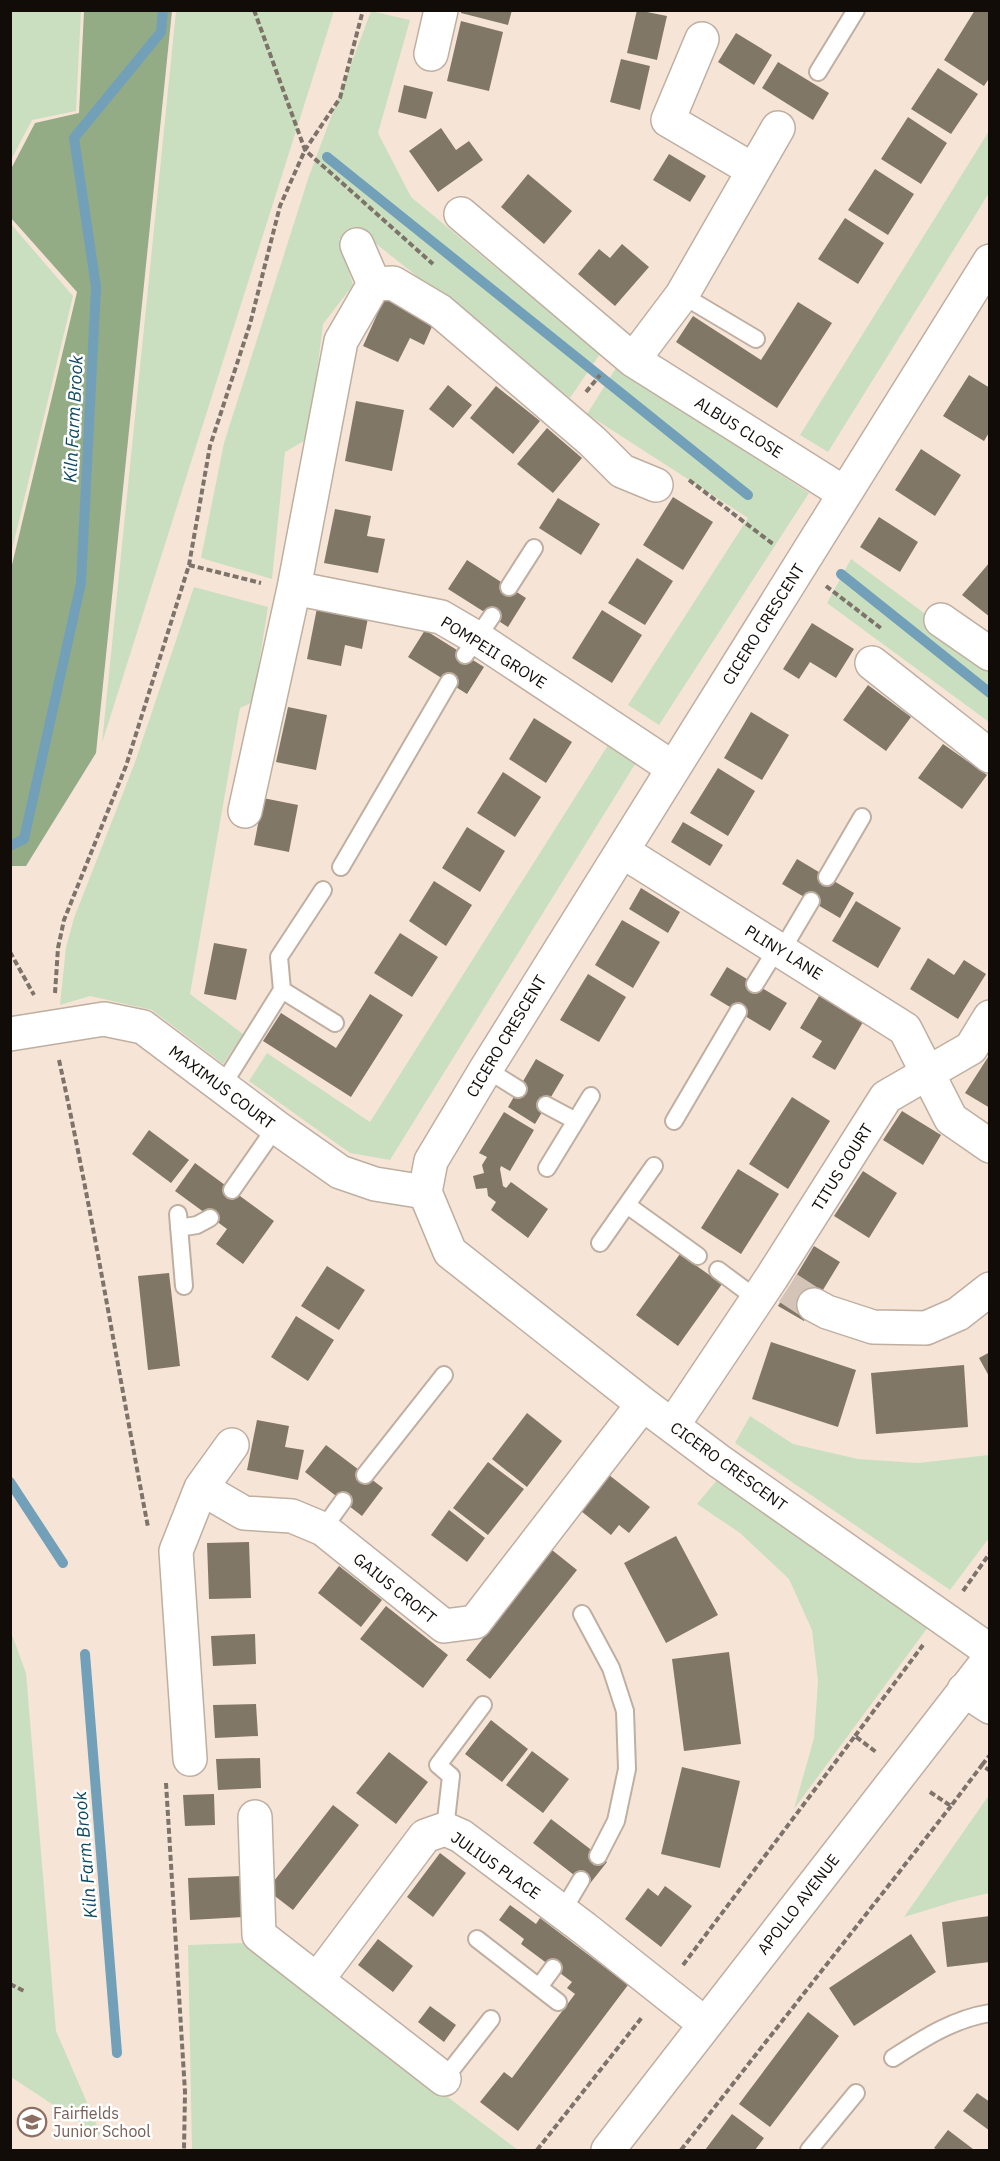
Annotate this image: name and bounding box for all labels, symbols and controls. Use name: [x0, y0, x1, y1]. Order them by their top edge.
water label: Kiln Farm Brook: [58, 354, 88, 483]
street label: ALBUS CLOSE: [691, 392, 787, 462]
street label: CICERO CRESCENT: [718, 560, 808, 688]
street label: POMPEII GROVE: [437, 611, 551, 693]
street label: PLINY LANE: [741, 920, 827, 984]
street label: CICERO CRESCENT: [462, 971, 550, 1101]
street label: MAXIMUS COURT: [165, 1041, 279, 1133]
street label: TITUS COURT: [807, 1120, 877, 1214]
street label: CICERO CRESCENT: [667, 1417, 791, 1515]
street label: GAIUS CROFT: [349, 1548, 441, 1628]
water label: Kiln Farm Brook: [68, 1790, 102, 1920]
street label: JULIUS PLACE: [447, 1827, 545, 1903]
street label: APOLLO AVENUE: [753, 1850, 843, 1958]
place label: Fairfields Junior School: [53, 2103, 151, 2141]
school or university icon: Fairfields Junior School: [16, 2106, 48, 2138]

